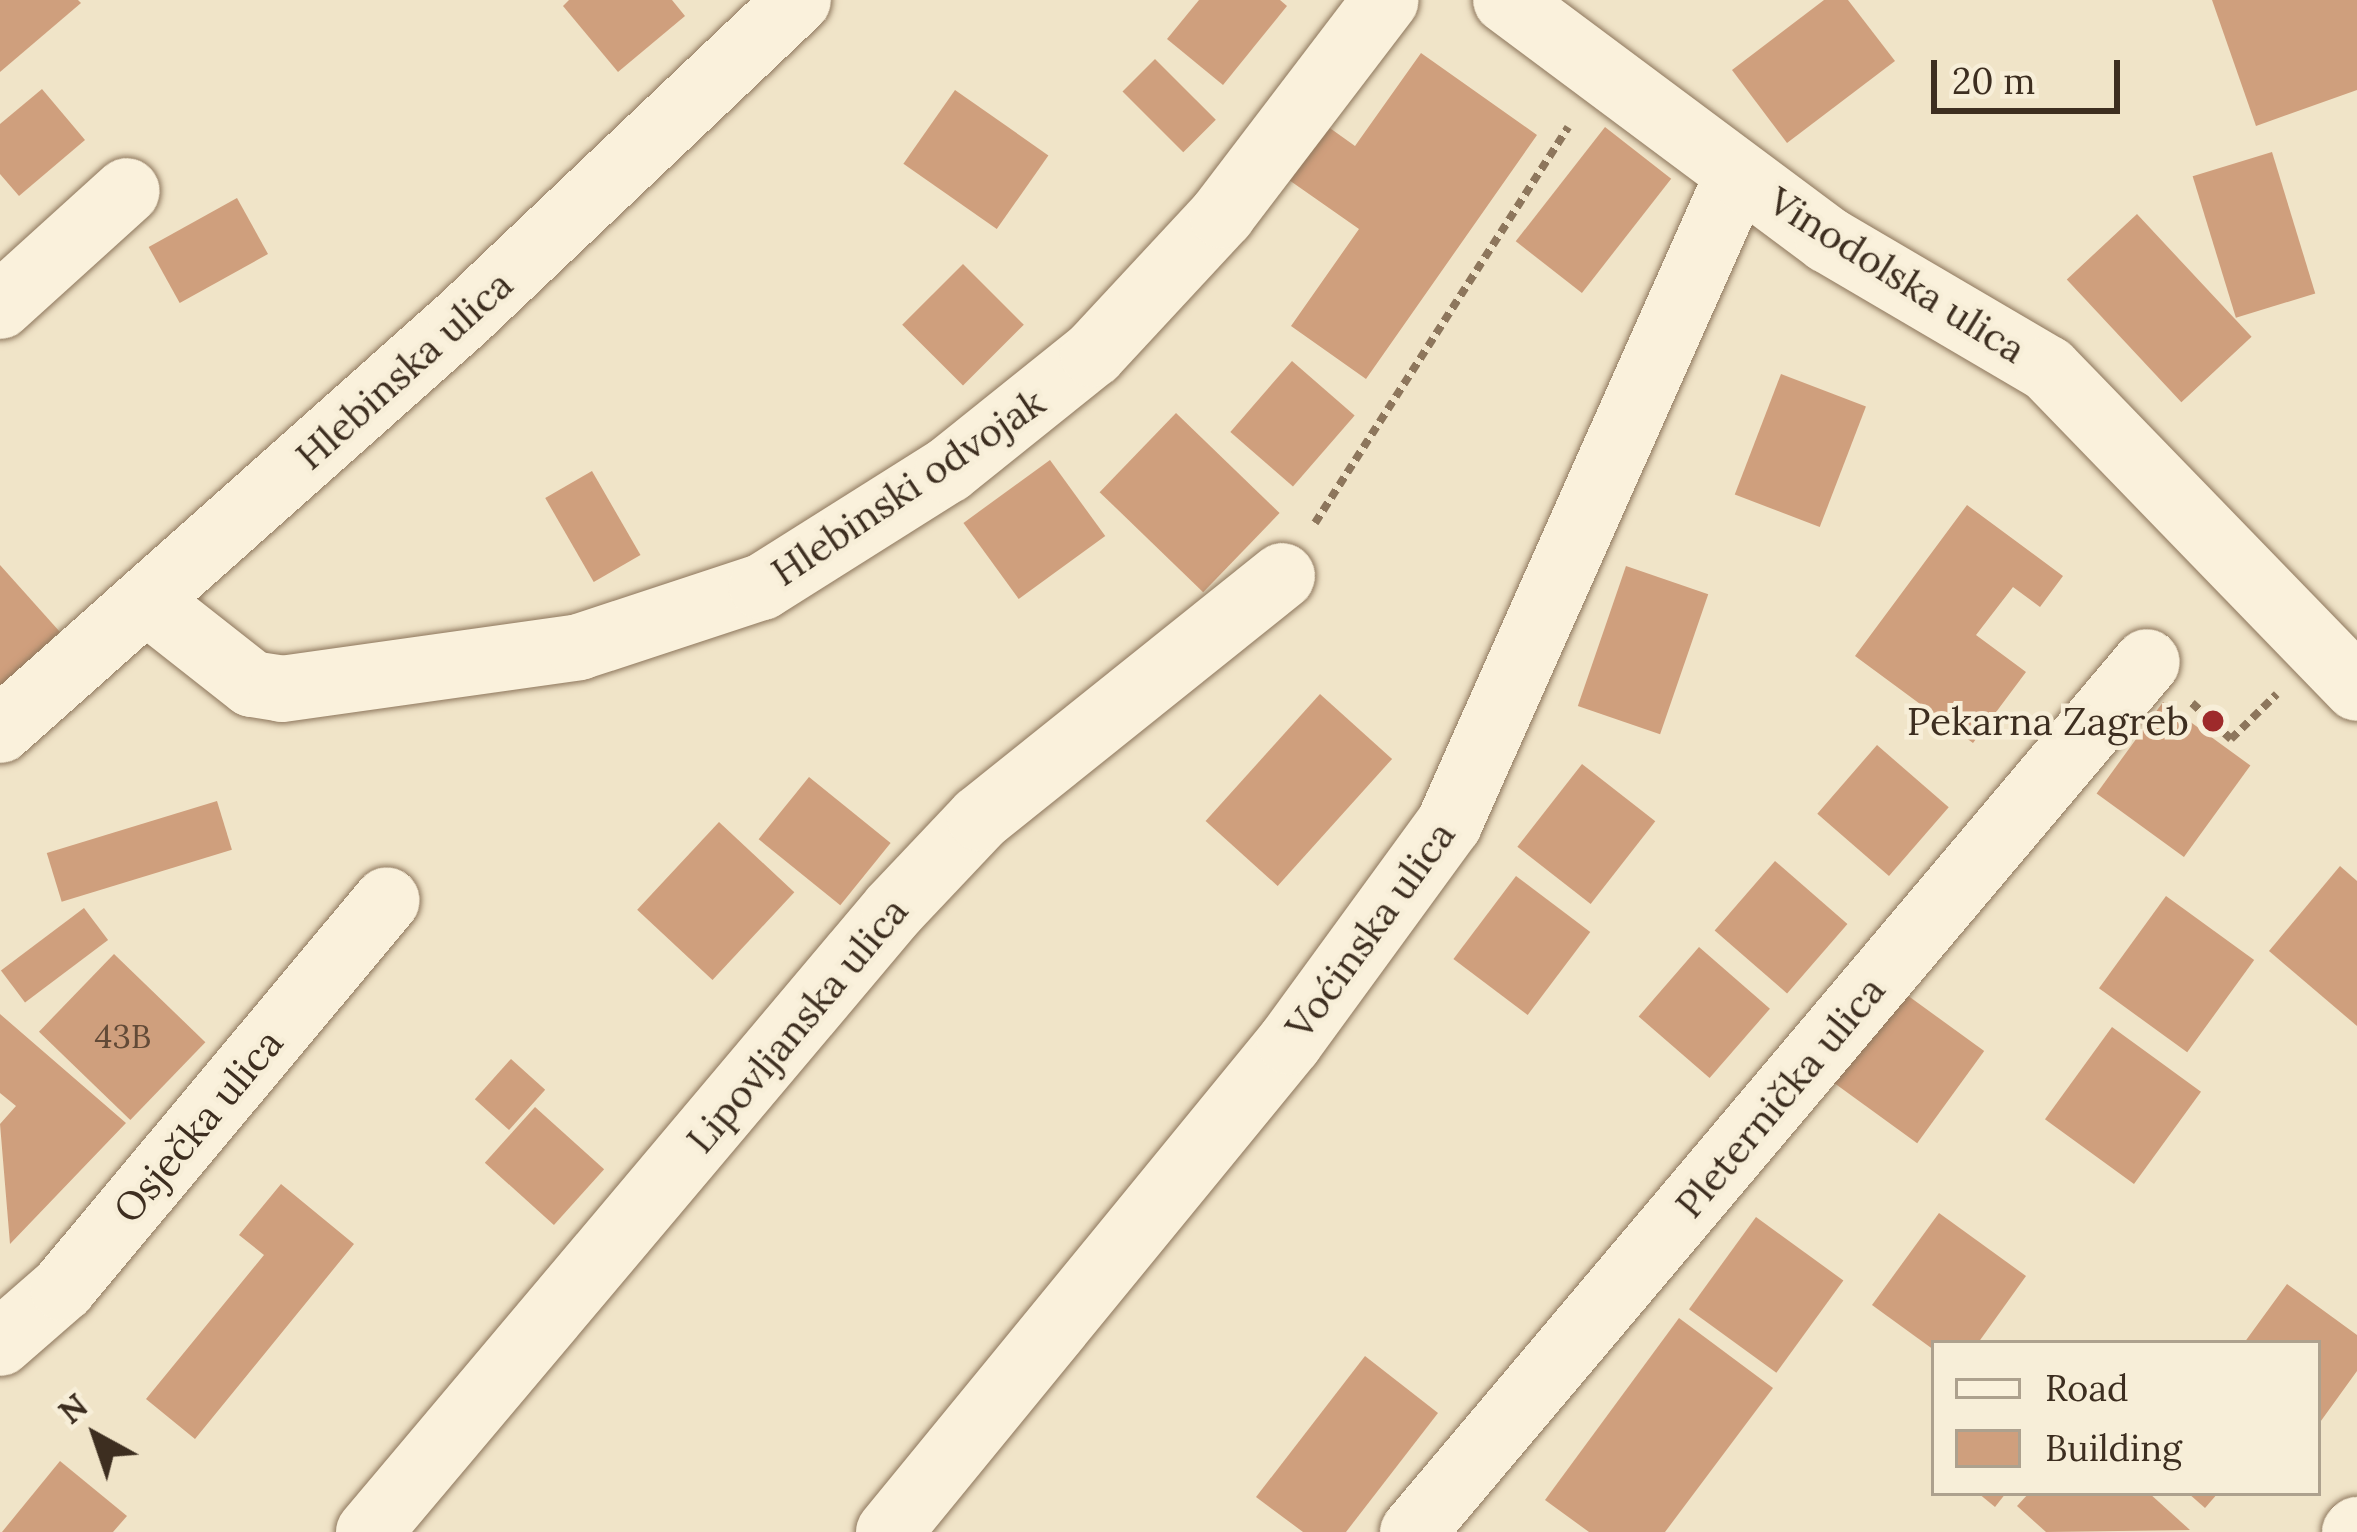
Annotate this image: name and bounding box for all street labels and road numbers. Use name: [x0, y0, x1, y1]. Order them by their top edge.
street label: Vinodolska ulica: [1760, 177, 2034, 373]
street label: Hlebinska ulica: [286, 261, 522, 479]
street label: Hlebinski odvojak: [763, 378, 1053, 596]
street label: Voćinska ulica: [1275, 812, 1465, 1048]
street label: Lipovljanska ulica: [677, 888, 917, 1162]
street label: Pleternička ulica: [1666, 967, 1894, 1227]
street label: Osječka ulica: [104, 1020, 292, 1232]

